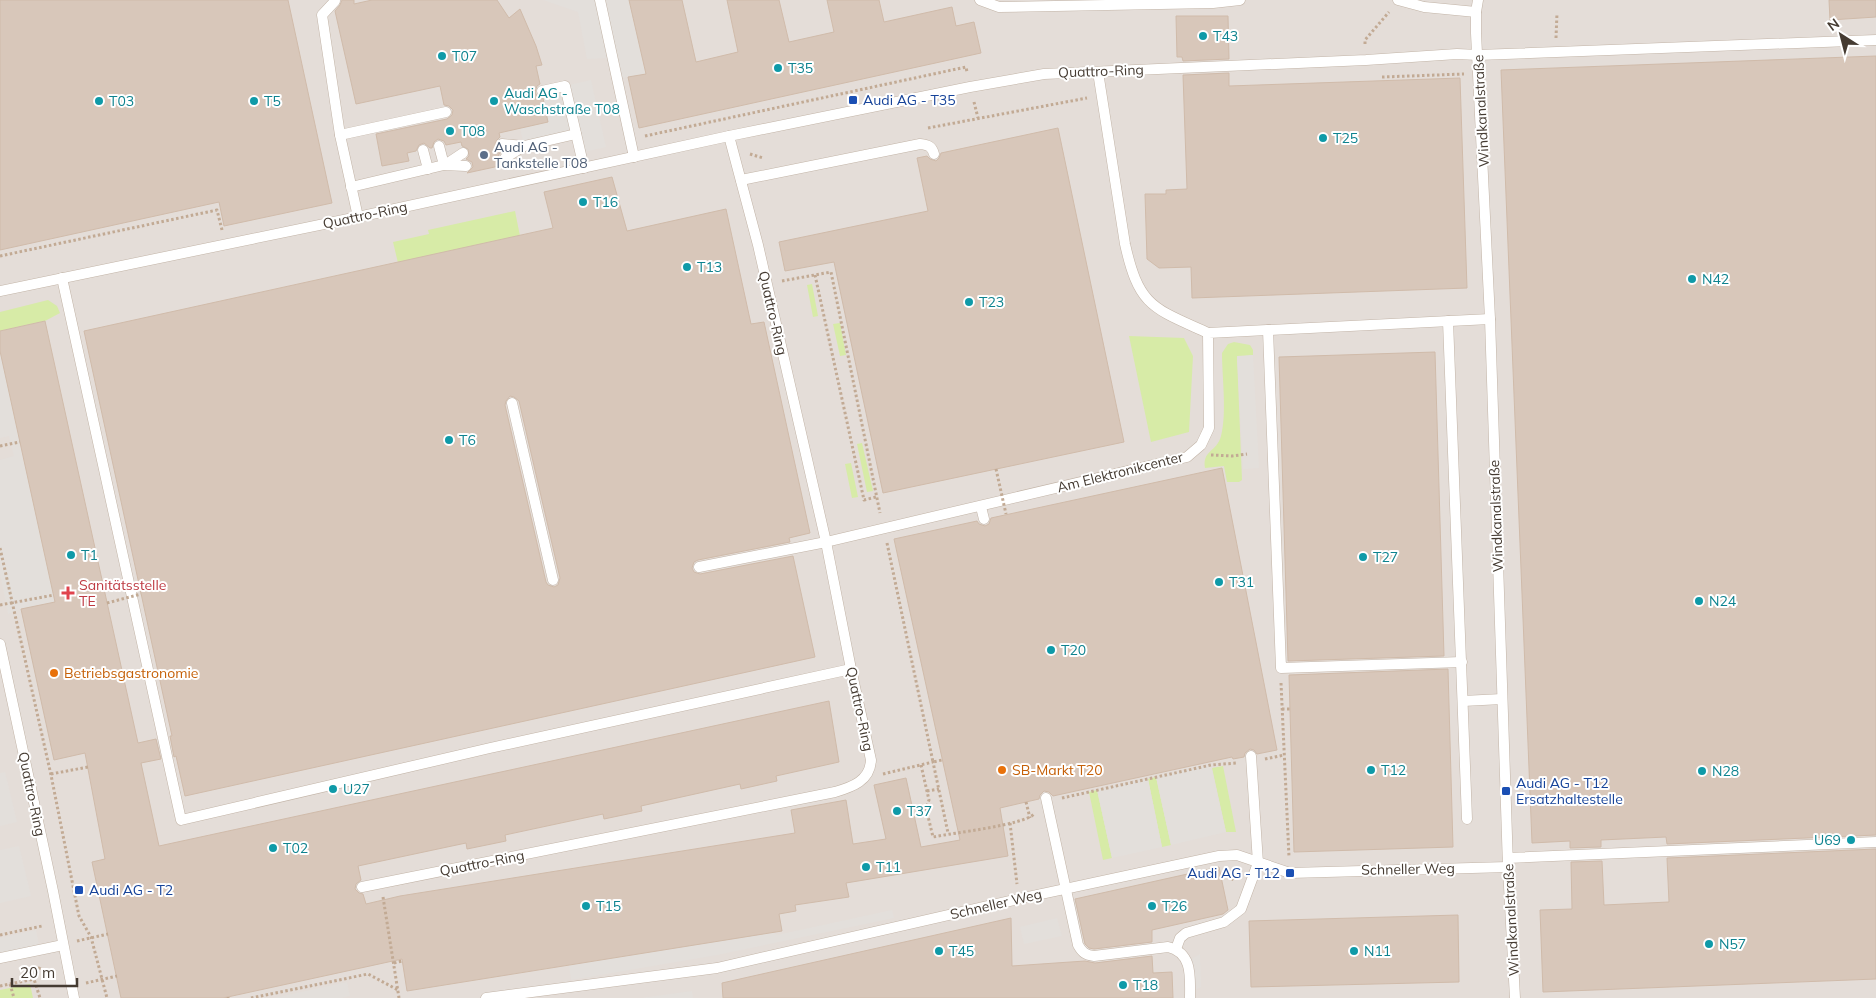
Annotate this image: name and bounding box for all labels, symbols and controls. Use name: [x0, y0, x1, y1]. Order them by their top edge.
north arrow: [1816, 10, 1866, 60]
text: N: [1824, 14, 1843, 35]
place label: T43: [1213, 27, 1238, 45]
marker: T43: [1197, 30, 1209, 42]
place label: T07: [452, 47, 477, 65]
marker: T07: [436, 50, 448, 62]
street label: Windkanalstraße: [1469, 54, 1493, 168]
place label: T35: [788, 59, 813, 77]
street label: Quattro-Ring: [1058, 61, 1144, 81]
marker: T35: [772, 62, 784, 74]
place label: Audi AG - Waschstraße T08: [504, 84, 620, 118]
place label: Audi AG - T35: [863, 91, 956, 109]
place label: T03: [109, 92, 134, 110]
place label: T5: [264, 92, 281, 110]
marker: Audi AG - T35: [847, 94, 859, 106]
marker: T03: [93, 95, 105, 107]
marker: T5: [248, 95, 260, 107]
marker: Audi AG - Waschstraße T08: [488, 95, 500, 107]
place label: T08: [460, 122, 485, 140]
marker: T08: [444, 125, 456, 137]
place label: T25: [1333, 129, 1358, 147]
marker: T25: [1317, 132, 1329, 144]
place label: Audi AG - Tankstelle T08: [494, 138, 588, 172]
marker: Audi AG - Tankstelle T08: [478, 149, 490, 161]
place label: T16: [593, 193, 618, 211]
marker: T16: [577, 196, 589, 208]
street label: Quattro-Ring: [321, 197, 409, 233]
place label: T13: [697, 258, 722, 276]
marker: T13: [681, 261, 693, 273]
street label: Quattro-Ring: [755, 269, 791, 357]
place label: N42: [1702, 270, 1729, 288]
marker: N42: [1686, 273, 1698, 285]
place label: T23: [979, 293, 1004, 311]
marker: T23: [963, 296, 975, 308]
place label: T6: [459, 431, 476, 449]
marker: T6: [443, 434, 455, 446]
street label: Am Elektronikcenter: [1055, 447, 1186, 496]
street label: Windkanalstraße: [1485, 459, 1507, 573]
place label: T1: [81, 546, 98, 564]
place label: T27: [1373, 548, 1398, 566]
marker: T1: [65, 549, 77, 561]
marker: T27: [1357, 551, 1369, 563]
place label: T31: [1229, 573, 1254, 591]
place label: Sanitätsstelle TE: [79, 576, 166, 610]
marker: T31: [1213, 576, 1225, 588]
marker: Sanitätsstelle TE: [61, 586, 75, 600]
place label: N24: [1709, 592, 1737, 610]
marker: N24: [1693, 595, 1705, 607]
place label: T20: [1061, 641, 1086, 659]
marker: T20: [1045, 644, 1057, 656]
place label: Betriebsgastronomie: [64, 664, 198, 682]
street label: Quattro-Ring: [842, 665, 878, 753]
marker: Betriebsgastronomie: [48, 667, 60, 679]
street label: Quattro-Ring: [14, 750, 50, 838]
place label: SB-Markt T20: [1012, 761, 1103, 779]
place label: T12: [1381, 761, 1406, 779]
place label: N28: [1712, 762, 1739, 780]
marker: SB-Markt T20: [996, 764, 1008, 776]
marker: T12: [1365, 764, 1377, 776]
marker: N28: [1696, 765, 1708, 777]
place label: Audi AG - T12 Ersatzhaltestelle: [1516, 774, 1623, 808]
place label: U27: [343, 780, 370, 798]
marker: U27: [327, 783, 339, 795]
marker: Audi AG - T12 Ersatzhaltestelle: [1500, 785, 1512, 797]
place label: T37: [907, 802, 932, 820]
marker: T37: [891, 805, 903, 817]
place label: U69: [1814, 831, 1841, 849]
marker: U69: [1845, 834, 1857, 846]
place label: T02: [283, 839, 308, 857]
marker: T02: [267, 842, 279, 854]
street label: Quattro-Ring: [438, 846, 526, 880]
place label: T11: [876, 858, 901, 876]
street label: Schneller Weg: [1361, 859, 1455, 879]
marker: T11: [860, 861, 872, 873]
street label: Windkanalstraße: [1499, 863, 1523, 977]
place label: Audi AG - T12: [1187, 864, 1280, 882]
marker: Audi AG - T12: [1284, 867, 1296, 879]
place label: Audi AG - T2: [89, 881, 173, 899]
marker: Audi AG - T2: [73, 884, 85, 896]
street label: Schneller Weg: [948, 885, 1044, 923]
place label: T15: [596, 897, 621, 915]
place label: T26: [1162, 897, 1187, 915]
marker: T15: [580, 900, 592, 912]
marker: T26: [1146, 900, 1158, 912]
place label: N57: [1719, 935, 1746, 953]
marker: N57: [1703, 938, 1715, 950]
place label: T45: [949, 942, 974, 960]
place label: N11: [1364, 942, 1391, 960]
marker: T45: [933, 945, 945, 957]
marker: N11: [1348, 945, 1360, 957]
scale bar: [12, 956, 78, 988]
text: 20 m: [20, 963, 55, 982]
place label: T18: [1133, 976, 1158, 994]
marker: T18: [1117, 979, 1129, 991]

